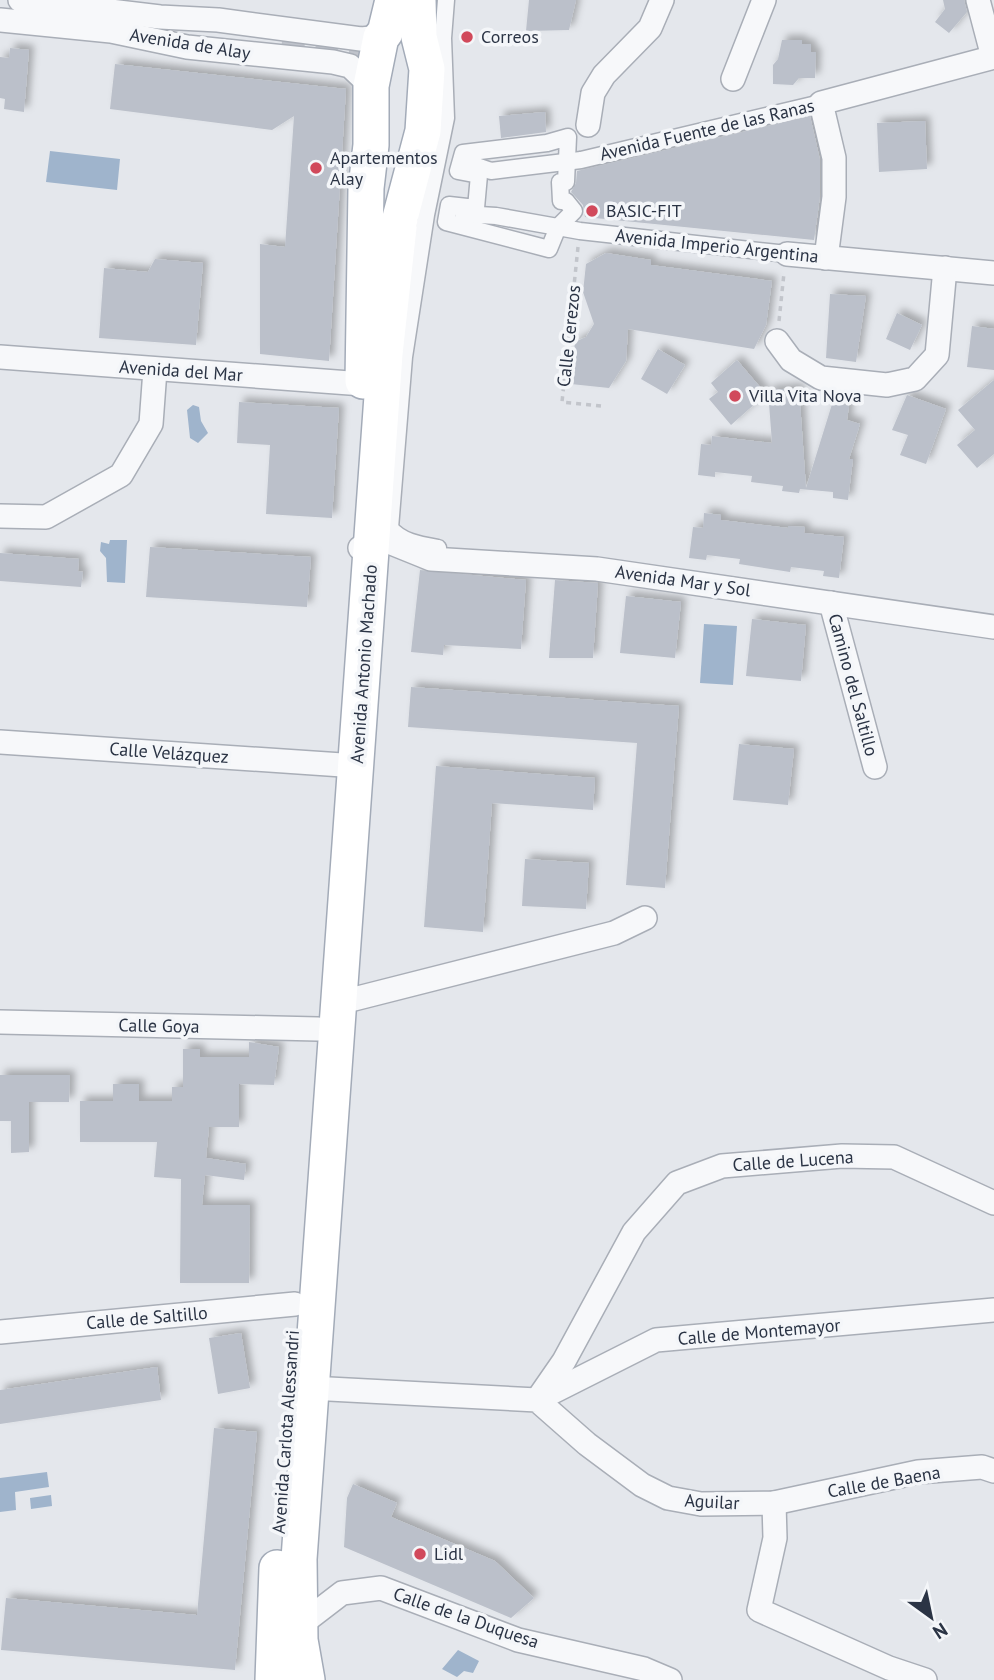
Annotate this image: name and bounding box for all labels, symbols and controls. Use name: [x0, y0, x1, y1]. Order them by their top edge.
street label: Avenida de Alay: [128, 23, 253, 64]
place label: Correos: [481, 25, 539, 48]
marker: Correos: [459, 29, 475, 45]
street label: Avenida Fuente de las Ranas: [597, 94, 816, 165]
place label: Apartementos Alay: [330, 146, 438, 190]
marker: Apartementos Alay: [308, 160, 324, 176]
place label: BASIC-FIT: [606, 199, 682, 222]
marker: BASIC-FIT: [584, 203, 600, 219]
street label: Avenida Imperio Argentina: [614, 223, 820, 268]
street label: Calle Cerezos: [552, 284, 585, 388]
street label: Avenida del Mar: [118, 355, 244, 386]
place label: Villa Vita Nova: [748, 384, 862, 407]
marker: Villa Vita Nova: [727, 388, 743, 404]
street label: Avenida Mar y Sol: [614, 560, 753, 601]
street label: Avenida Antonio Machado: [345, 564, 382, 764]
street label: Camino del Saltillo: [823, 611, 884, 759]
street label: Calle Velázquez: [109, 737, 229, 768]
street label: Calle Goya: [118, 1013, 200, 1038]
street label: Calle de Lucena: [732, 1145, 854, 1176]
street label: Calle de Saltillo: [85, 1301, 209, 1334]
street label: Calle de Montemayor: [677, 1313, 841, 1350]
street label: Avenida Carlota Alessandri: [267, 1329, 304, 1535]
street label: Calle de Baena: [826, 1460, 942, 1503]
street label: Aguilar: [684, 1489, 740, 1514]
place label: Lidl: [434, 1542, 464, 1565]
marker: Lidl: [412, 1546, 428, 1562]
street label: Calle de la Duquesa: [390, 1582, 542, 1653]
north arrow: [896, 1582, 966, 1652]
text: N: [928, 1618, 952, 1645]

